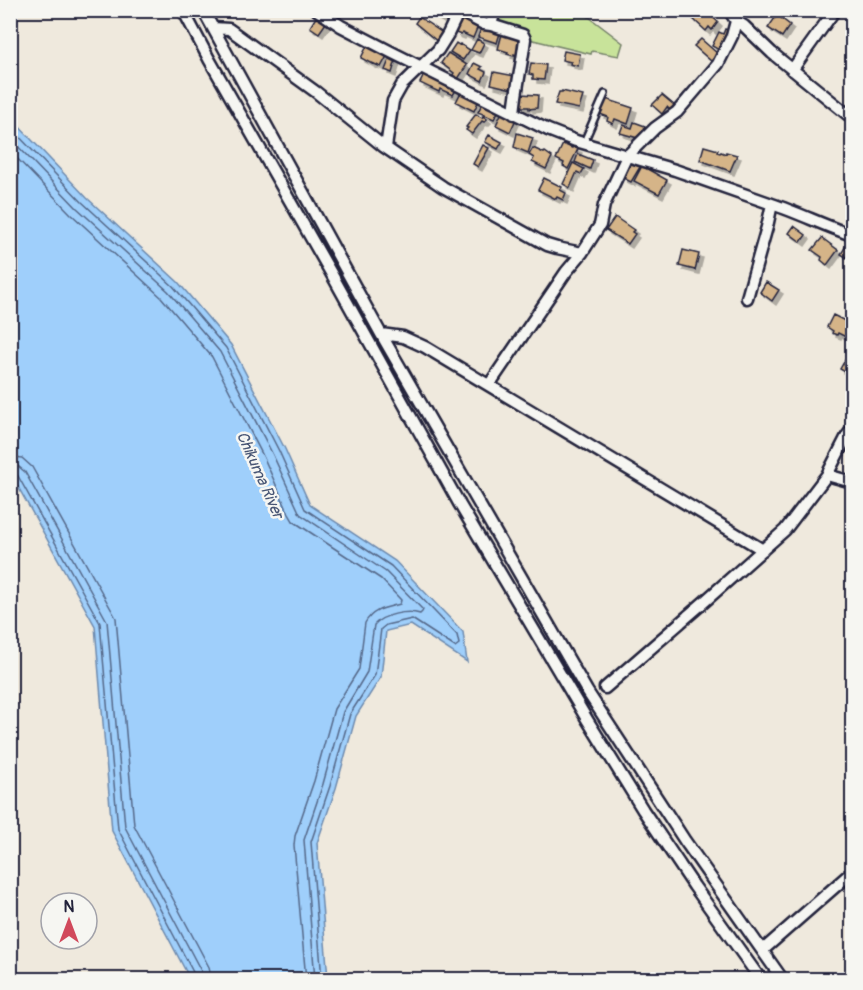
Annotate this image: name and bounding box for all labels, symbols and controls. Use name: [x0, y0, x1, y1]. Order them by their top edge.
water label: Chikuma River: [232, 428, 289, 524]
north arrow: [39, 891, 99, 951]
text: N: [64, 897, 75, 917]

